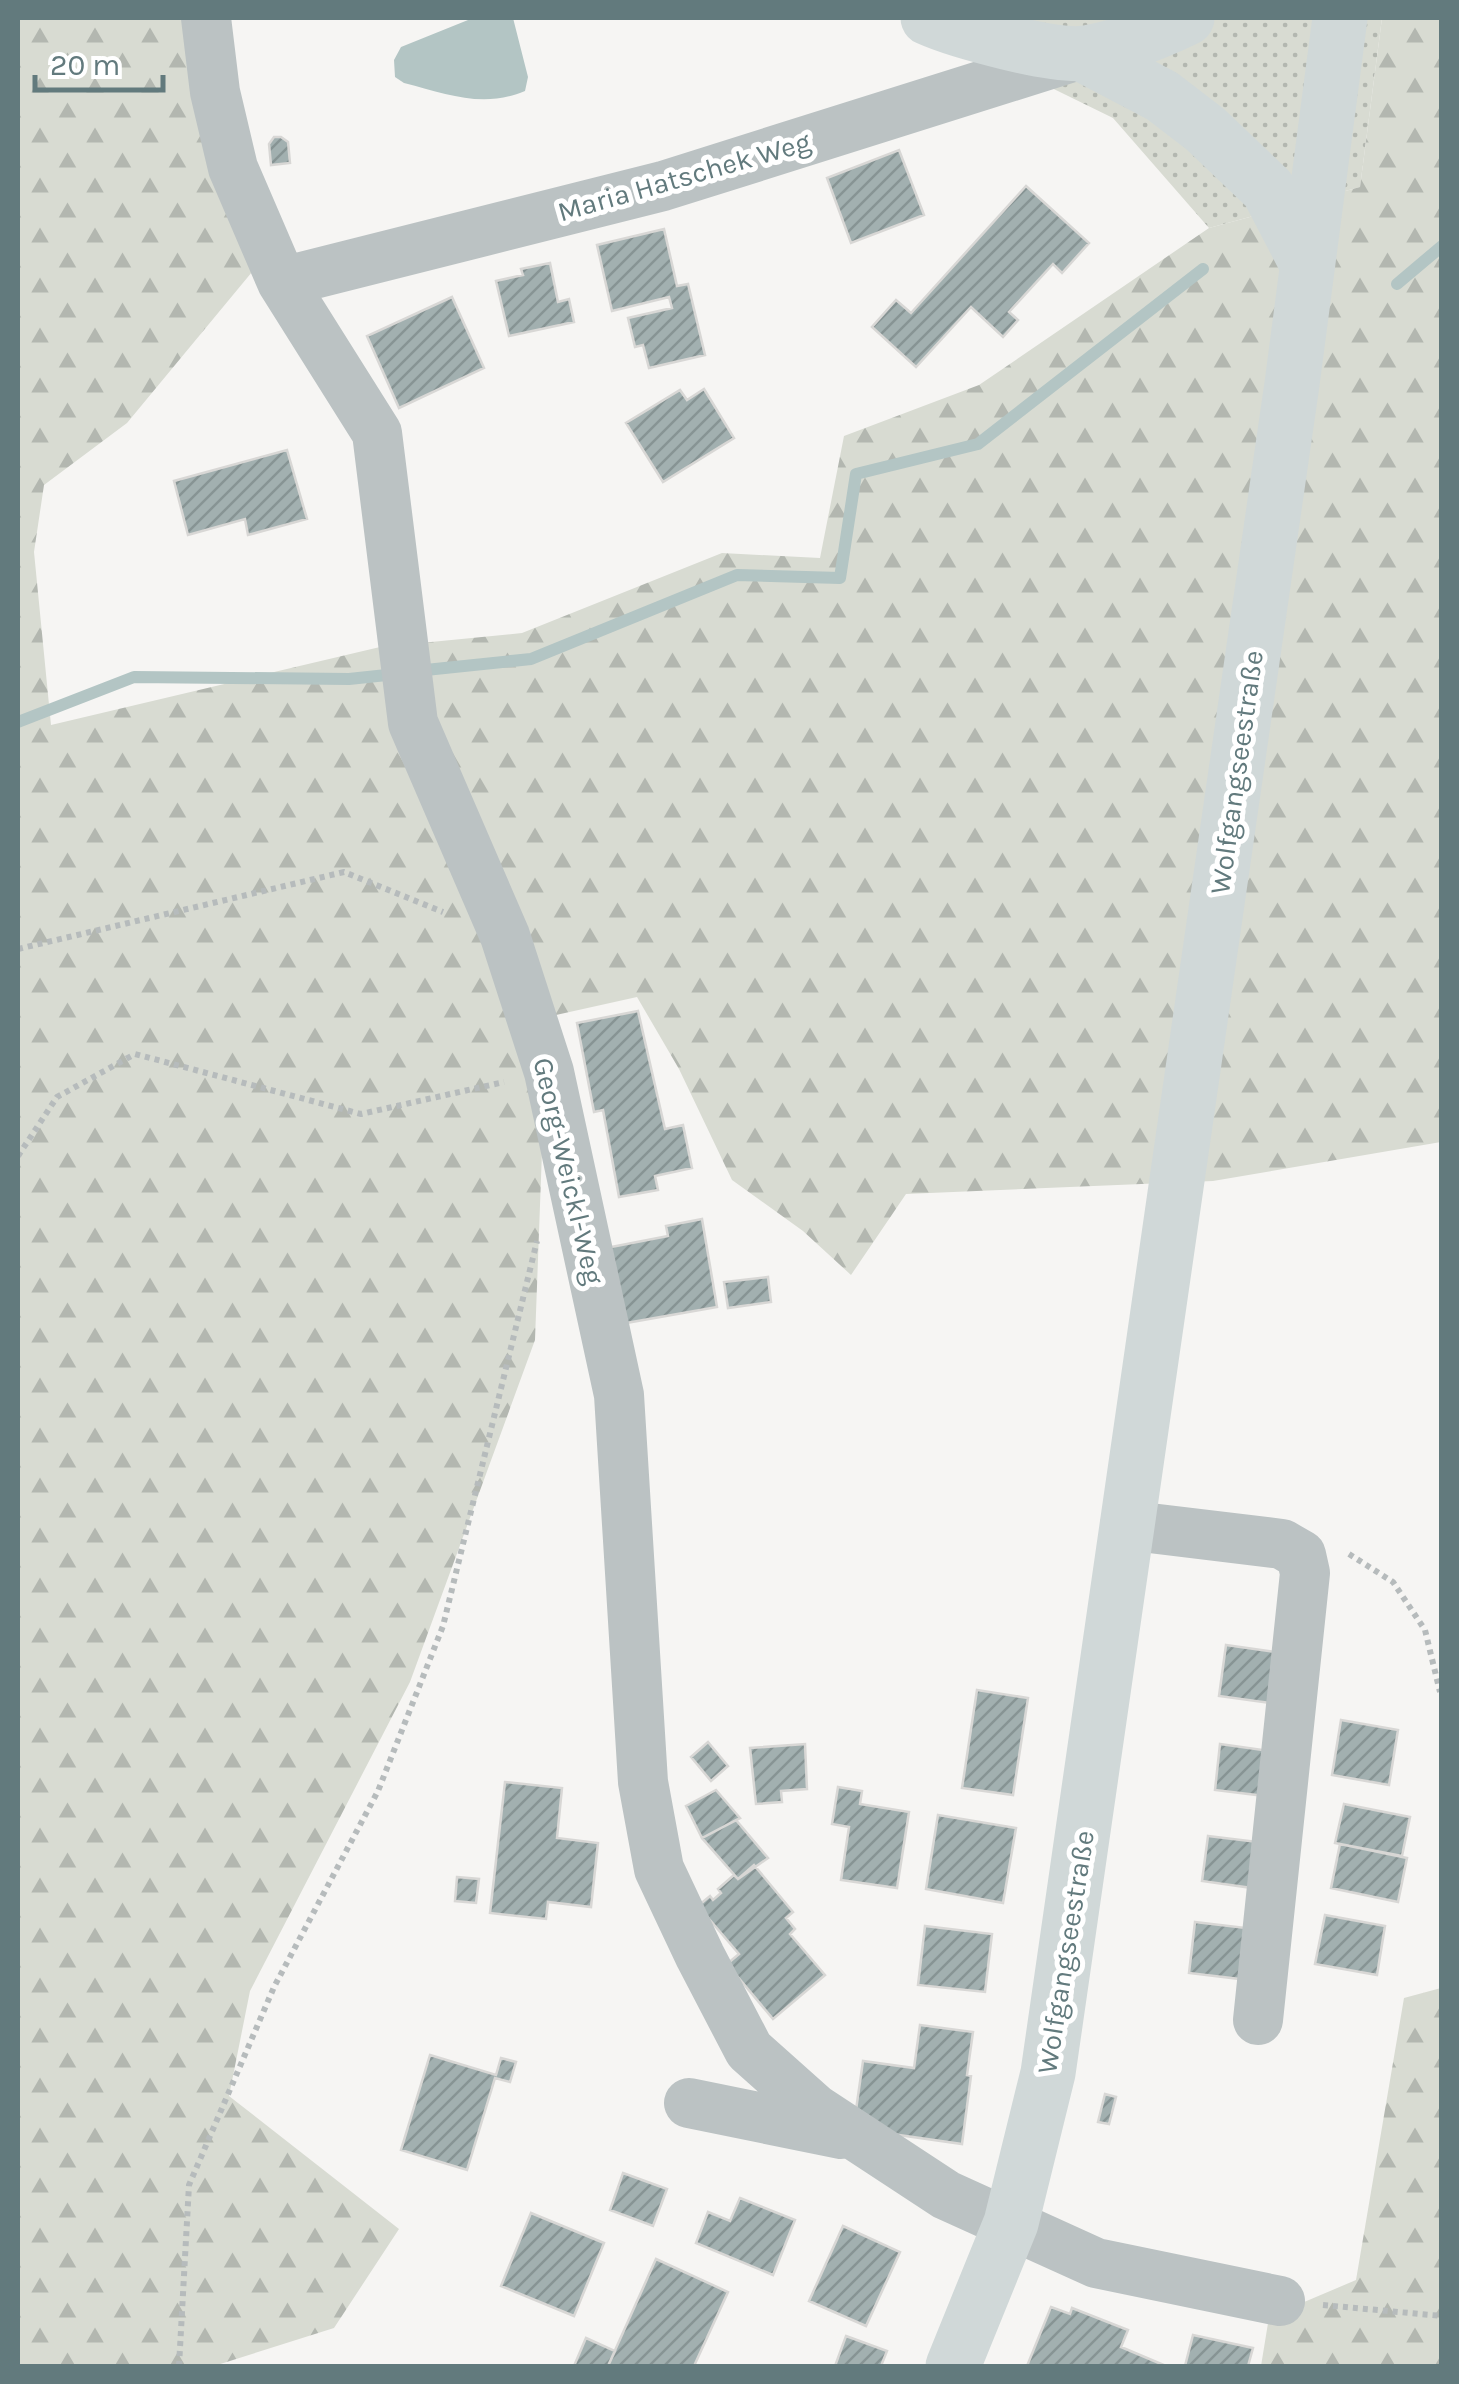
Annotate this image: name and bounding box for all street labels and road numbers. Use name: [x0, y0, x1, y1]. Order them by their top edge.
street label: Maria Hatschek Weg: [554, 125, 815, 228]
street label: Wolfgangseestraße: [1203, 648, 1270, 896]
street label: Georg-Weickl-Weg: [526, 1054, 611, 1288]
street label: Wolfgangseestraße: [1030, 1828, 1101, 2076]

